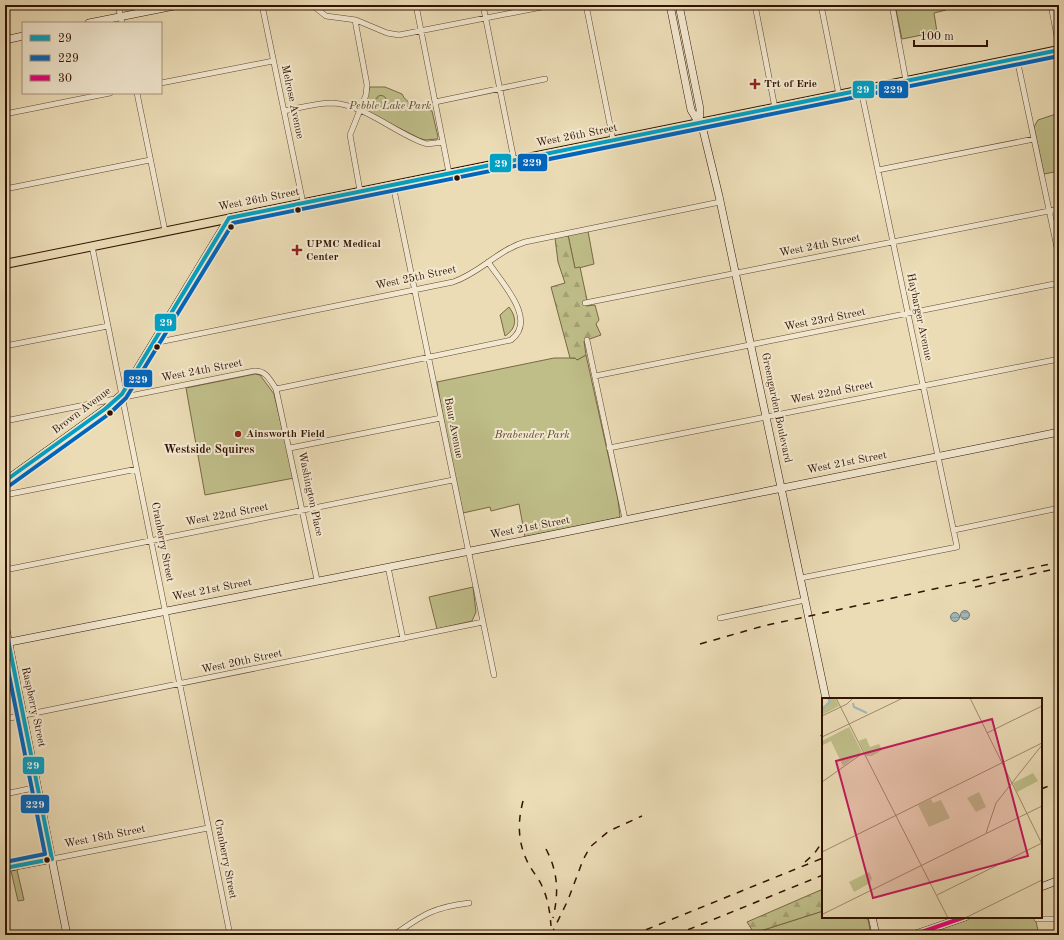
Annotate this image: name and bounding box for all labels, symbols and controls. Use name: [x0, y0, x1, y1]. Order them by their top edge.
legend: [22, 22, 162, 94]
scale bar: [914, 22, 987, 48]
text: 100 m: [920, 31, 954, 43]
text: 29: [58, 33, 72, 45]
text: 229: [58, 53, 79, 65]
street label: Melrose Avenue: [279, 64, 305, 140]
text: 30: [58, 73, 72, 85]
marker: Trt of Erie: [749, 78, 761, 90]
place label: Trt of Erie: [764, 79, 817, 90]
line badge: 29: [852, 80, 875, 99]
line badge: 229: [878, 80, 909, 99]
text: 29: [857, 85, 869, 96]
text: 229: [883, 85, 903, 96]
park label: Pebble Lake Park: [348, 101, 432, 112]
street label: West 26th Street: [536, 123, 619, 149]
line badge: 29: [489, 153, 512, 173]
line badge: 229: [517, 153, 548, 172]
text: 229: [522, 158, 542, 169]
text: 29: [495, 159, 507, 170]
unlabelled marker: [452, 173, 462, 183]
street label: West 26th Street: [218, 187, 301, 213]
unlabelled marker: [293, 205, 303, 215]
unlabelled marker: [226, 222, 236, 232]
street label: West 24th Street: [779, 233, 862, 259]
place label: UPMC Medical Center: [306, 239, 381, 263]
marker: UPMC Medical Center: [291, 244, 303, 256]
street label: West 25th Street: [375, 264, 458, 292]
street label: Haybarger Avenue: [904, 272, 934, 362]
street label: West 23rd Street: [783, 307, 867, 333]
line badge: 29: [154, 313, 177, 332]
text: 29: [160, 318, 172, 329]
unlabelled marker: [152, 342, 162, 352]
street label: Greengarden Boulevard: [759, 352, 793, 464]
street label: West 24th Street: [161, 358, 244, 384]
line badge: 229: [123, 369, 153, 388]
text: 229: [128, 375, 148, 386]
street label: West 22nd Street: [790, 380, 874, 406]
street label: Brown Avenue: [51, 386, 113, 436]
street label: Baur Avenue: [442, 397, 464, 459]
unlabelled marker: [105, 408, 115, 418]
marker: Ainsworth Field: [233, 429, 243, 439]
place label: Ainsworth Field: [246, 429, 325, 440]
park label: Brabender Park: [493, 430, 570, 441]
district label: Westside Squires: [163, 444, 255, 456]
street label: West 21st Street: [806, 450, 888, 476]
street label: Washington Place: [296, 451, 324, 537]
street label: Cranberry Street: [149, 501, 175, 583]
street label: West 22nd Street: [185, 502, 269, 528]
street label: West 21st Street: [489, 515, 571, 541]
street label: West 21st Street: [171, 577, 253, 603]
street label: West 20th Street: [201, 648, 284, 676]
street label: Raspberry Street: [19, 666, 47, 748]
inset map: [822, 698, 1042, 918]
line badge: 29: [22, 756, 45, 775]
text: 29: [27, 761, 39, 772]
line badge: 229: [20, 794, 50, 814]
text: 229: [25, 800, 45, 811]
street label: Cranberry Street: [212, 818, 238, 900]
street label: West 18th Street: [64, 824, 147, 850]
unlabelled marker: [42, 855, 52, 865]

